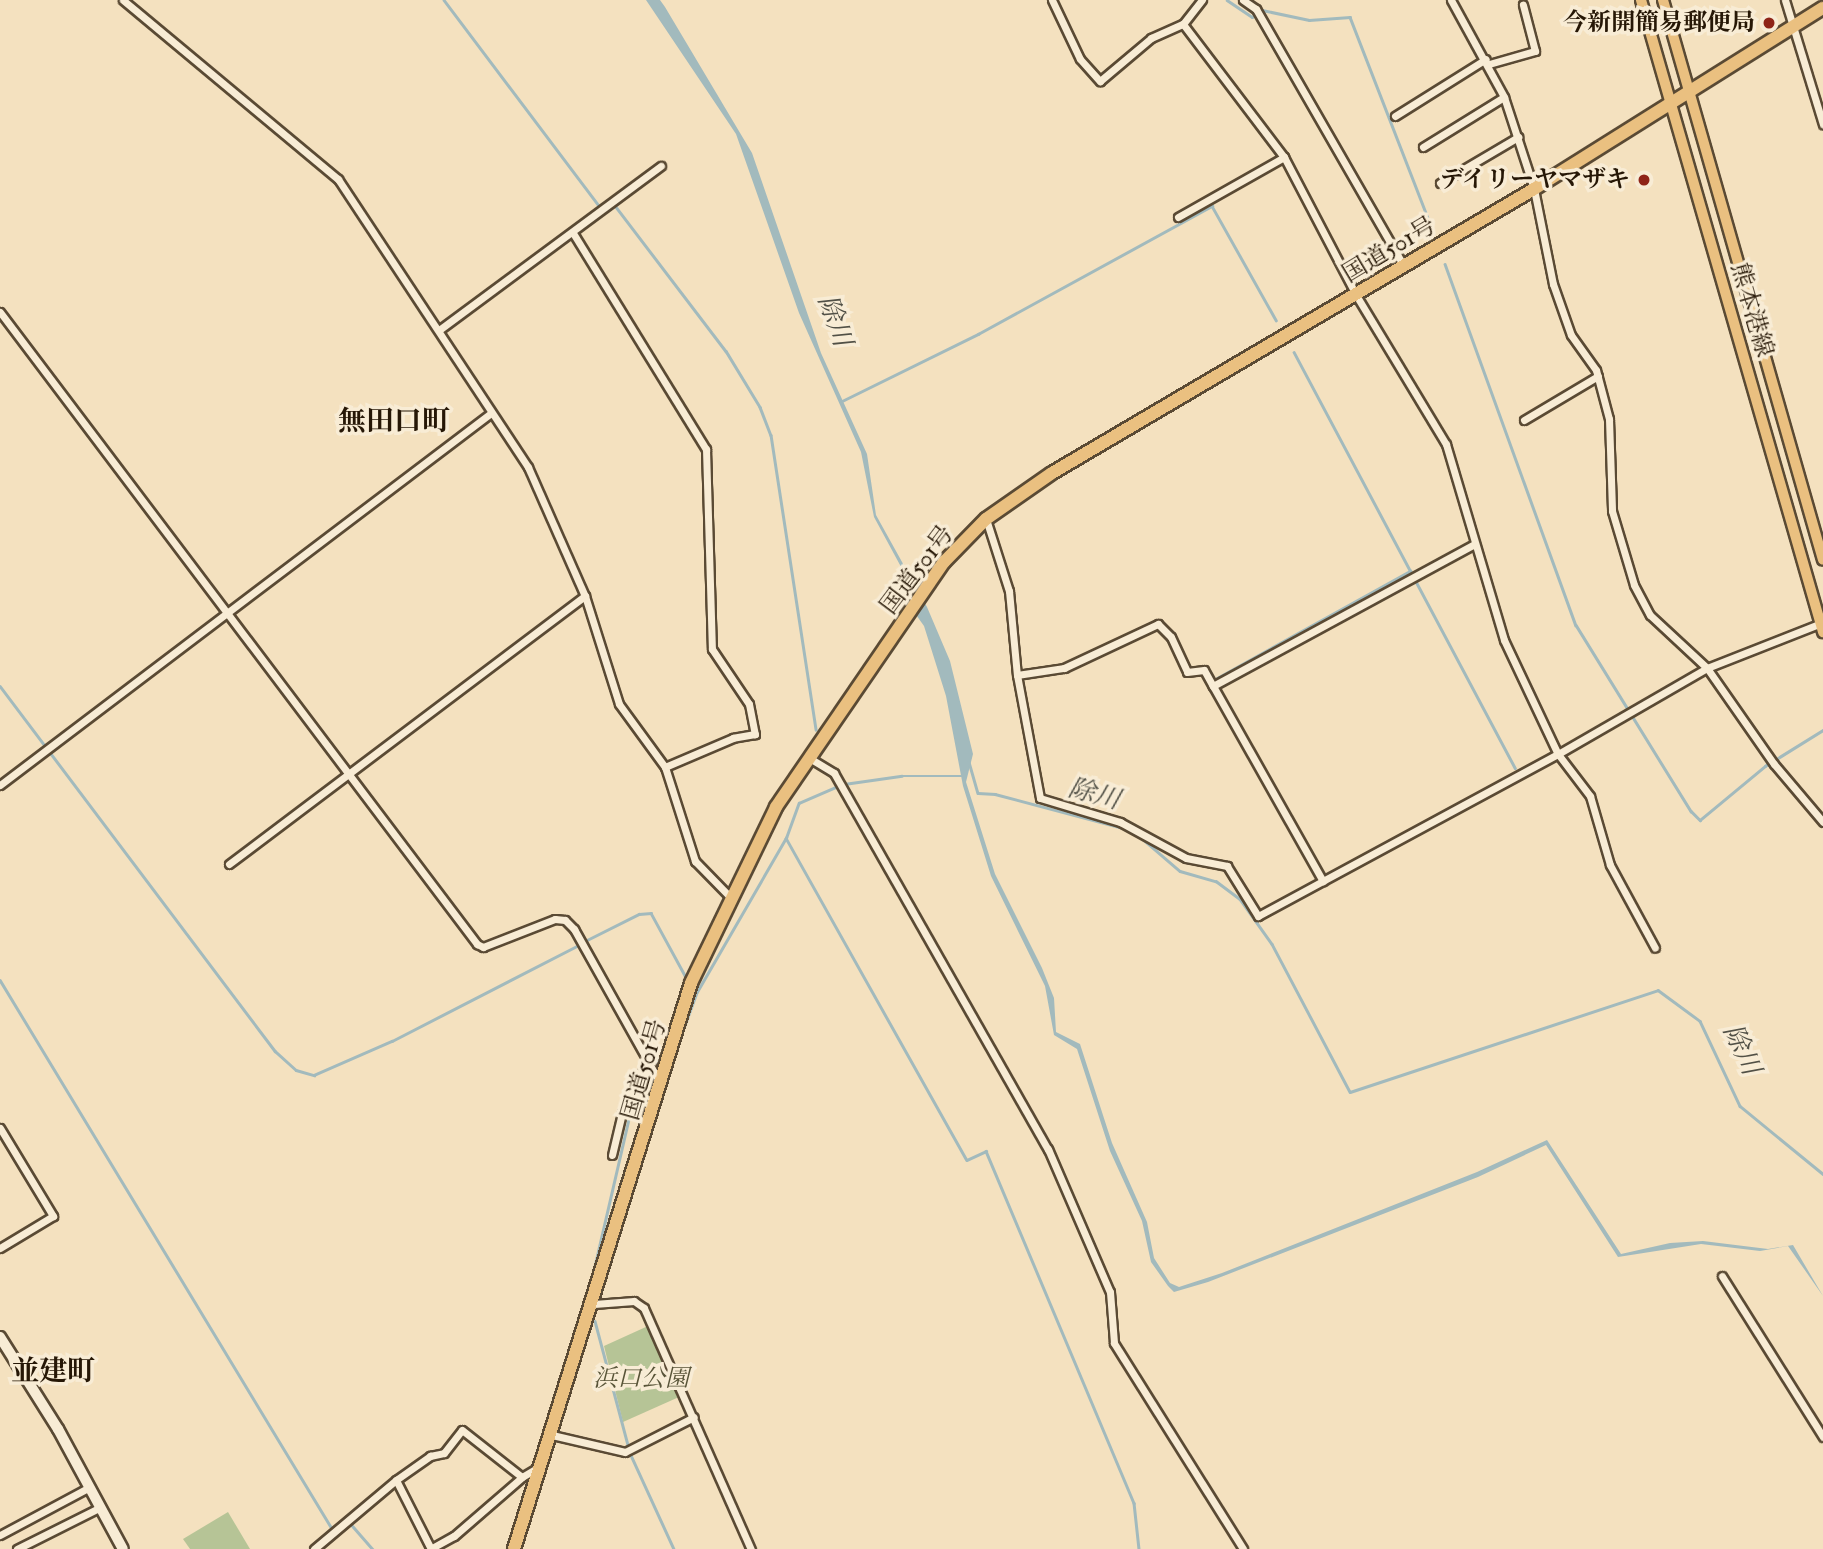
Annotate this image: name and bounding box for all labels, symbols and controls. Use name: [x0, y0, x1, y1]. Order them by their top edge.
place label: 今新開簡易郵便局: [1563, 9, 1755, 37]
marker: 今新開簡易郵便局: [1761, 15, 1777, 31]
place label: デイリーヤマザキ: [1438, 166, 1630, 194]
marker: デイリーヤマザキ: [1636, 172, 1652, 188]
street label: 国道501号: [1337, 211, 1441, 289]
street label: 熊本港線: [1725, 260, 1779, 360]
water label: 除川: [810, 291, 858, 351]
district label: 無田口町: [338, 405, 450, 439]
street label: 国道501号: [874, 520, 960, 620]
water label: 除川: [1065, 773, 1123, 817]
street label: 国道501号: [616, 1016, 672, 1124]
water label: 除川: [1716, 1020, 1766, 1080]
district label: 並建町: [11, 1355, 95, 1389]
park label: 浜口公園: [593, 1365, 689, 1393]

